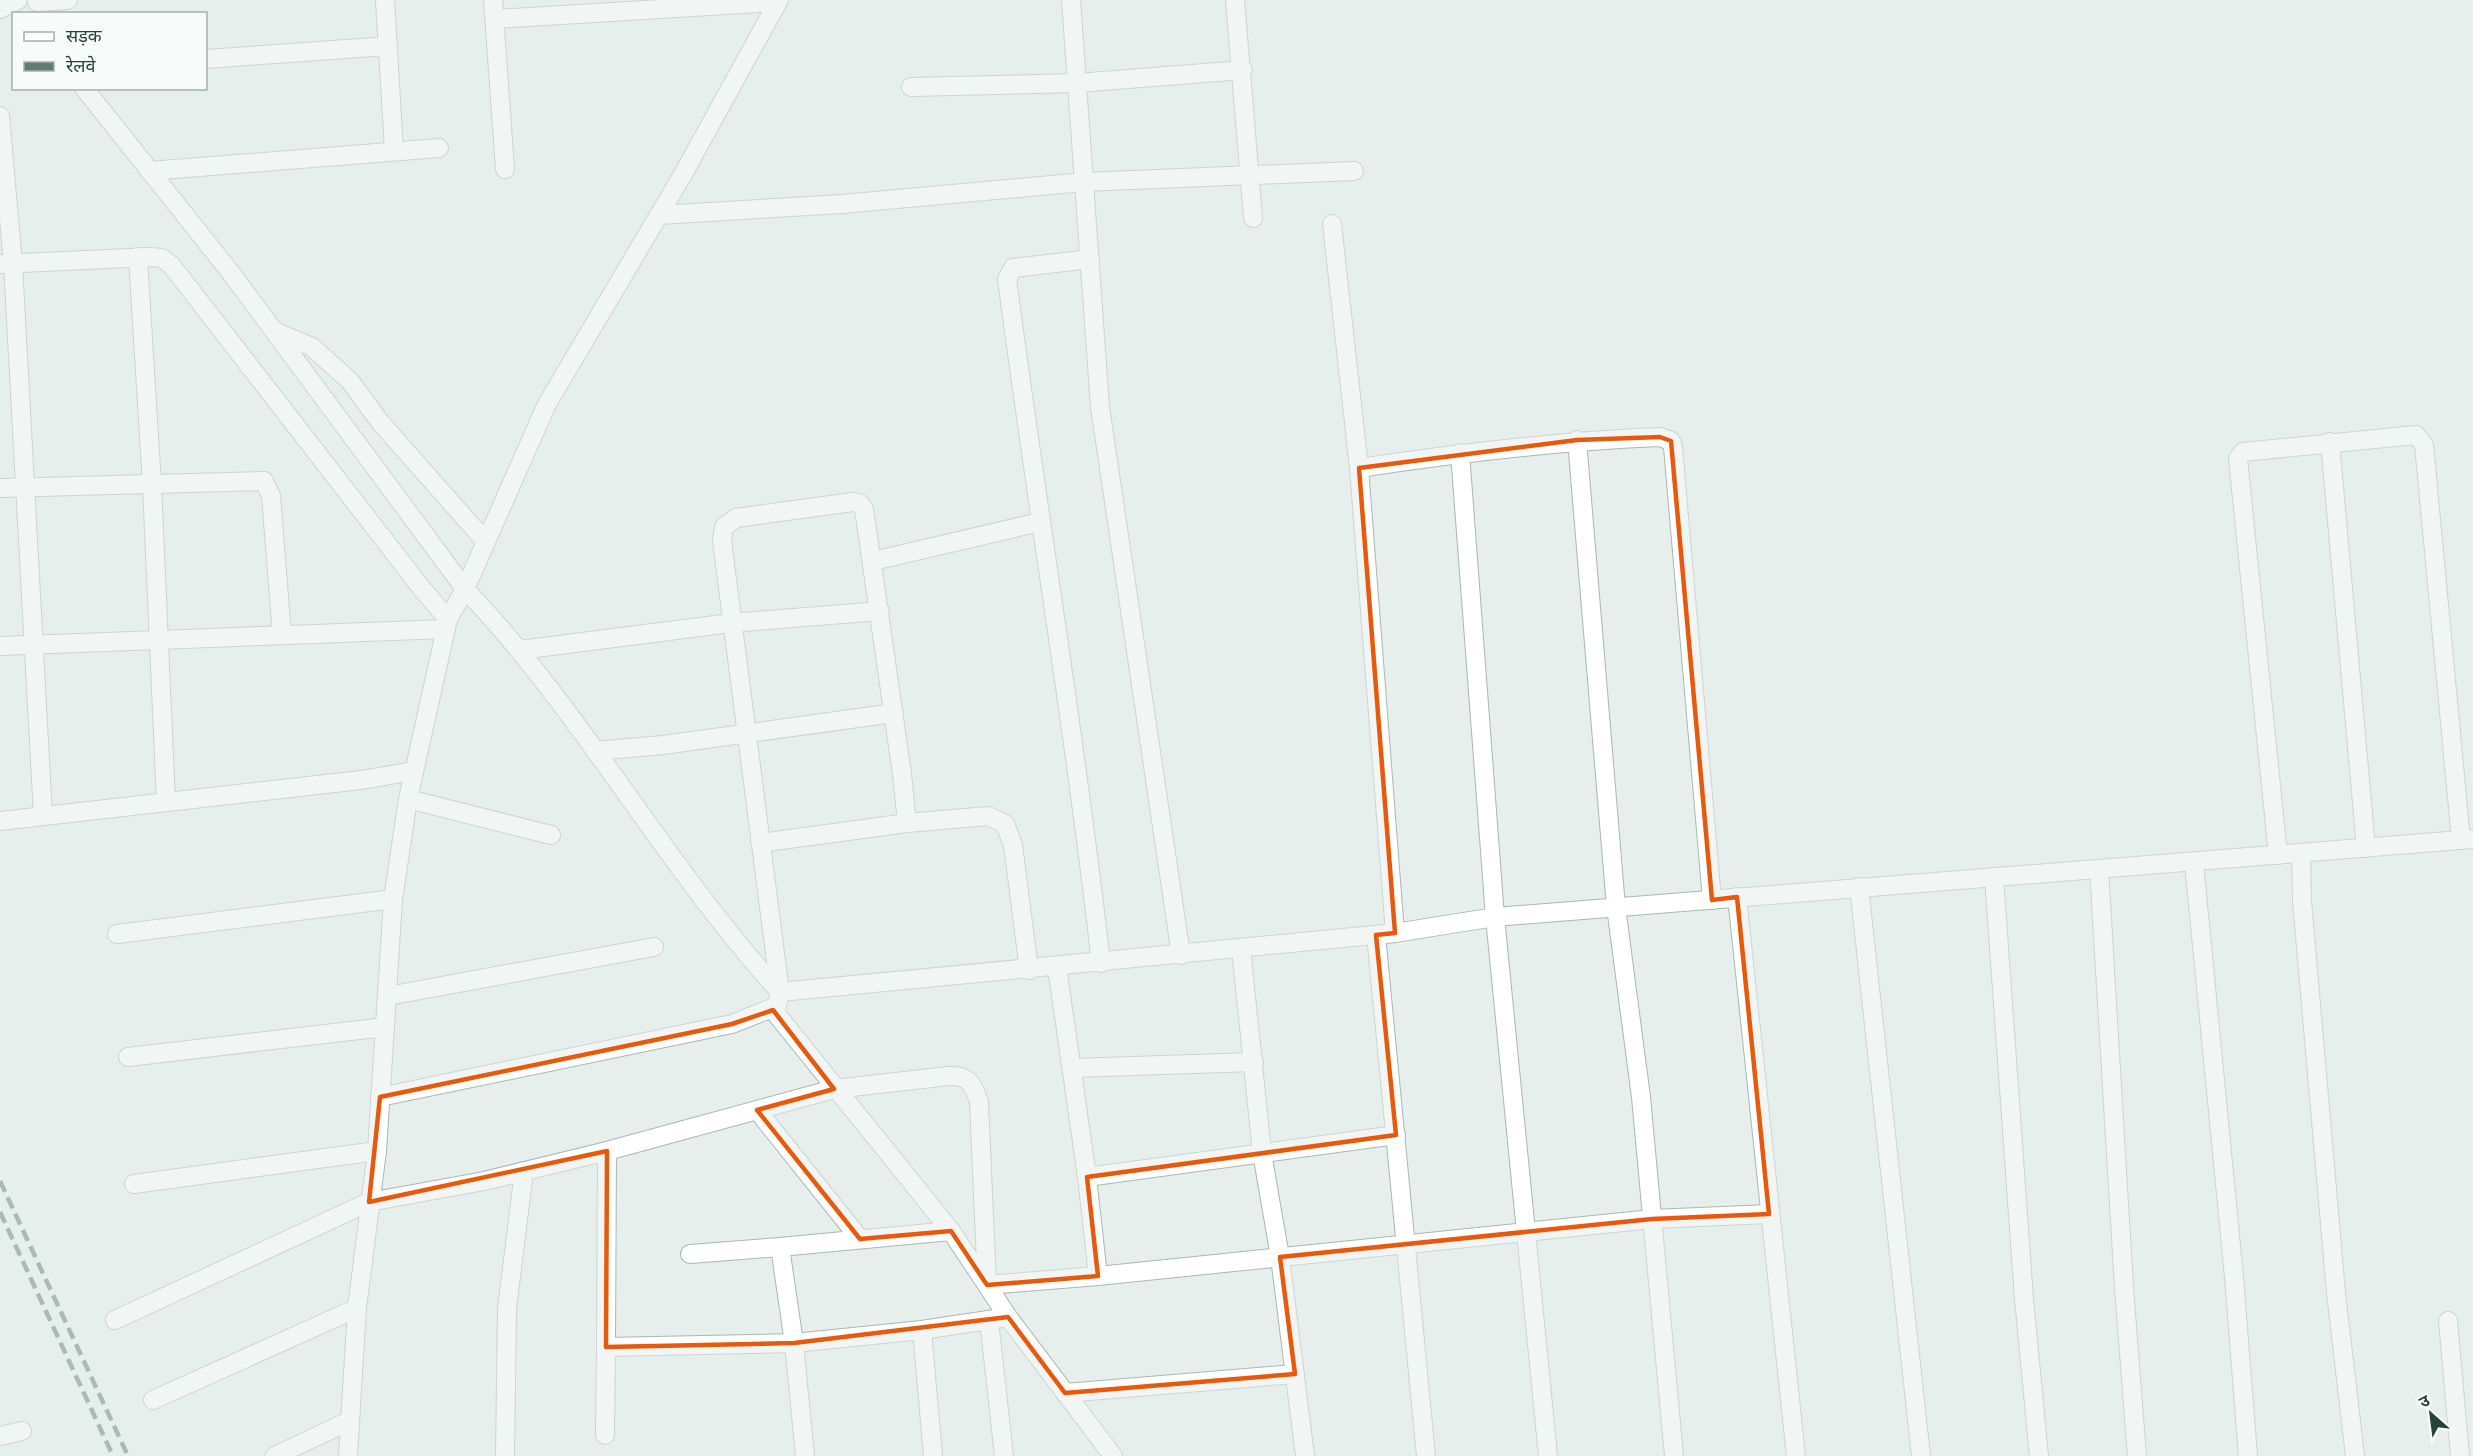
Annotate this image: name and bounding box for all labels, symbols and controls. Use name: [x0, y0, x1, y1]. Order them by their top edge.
legend: [12, 12, 207, 90]
text: सड़क: [66, 28, 103, 46]
text: रेलवे: [65, 55, 97, 76]
north arrow: [2401, 1384, 2461, 1444]
text: उ: [2417, 1392, 2433, 1411]

